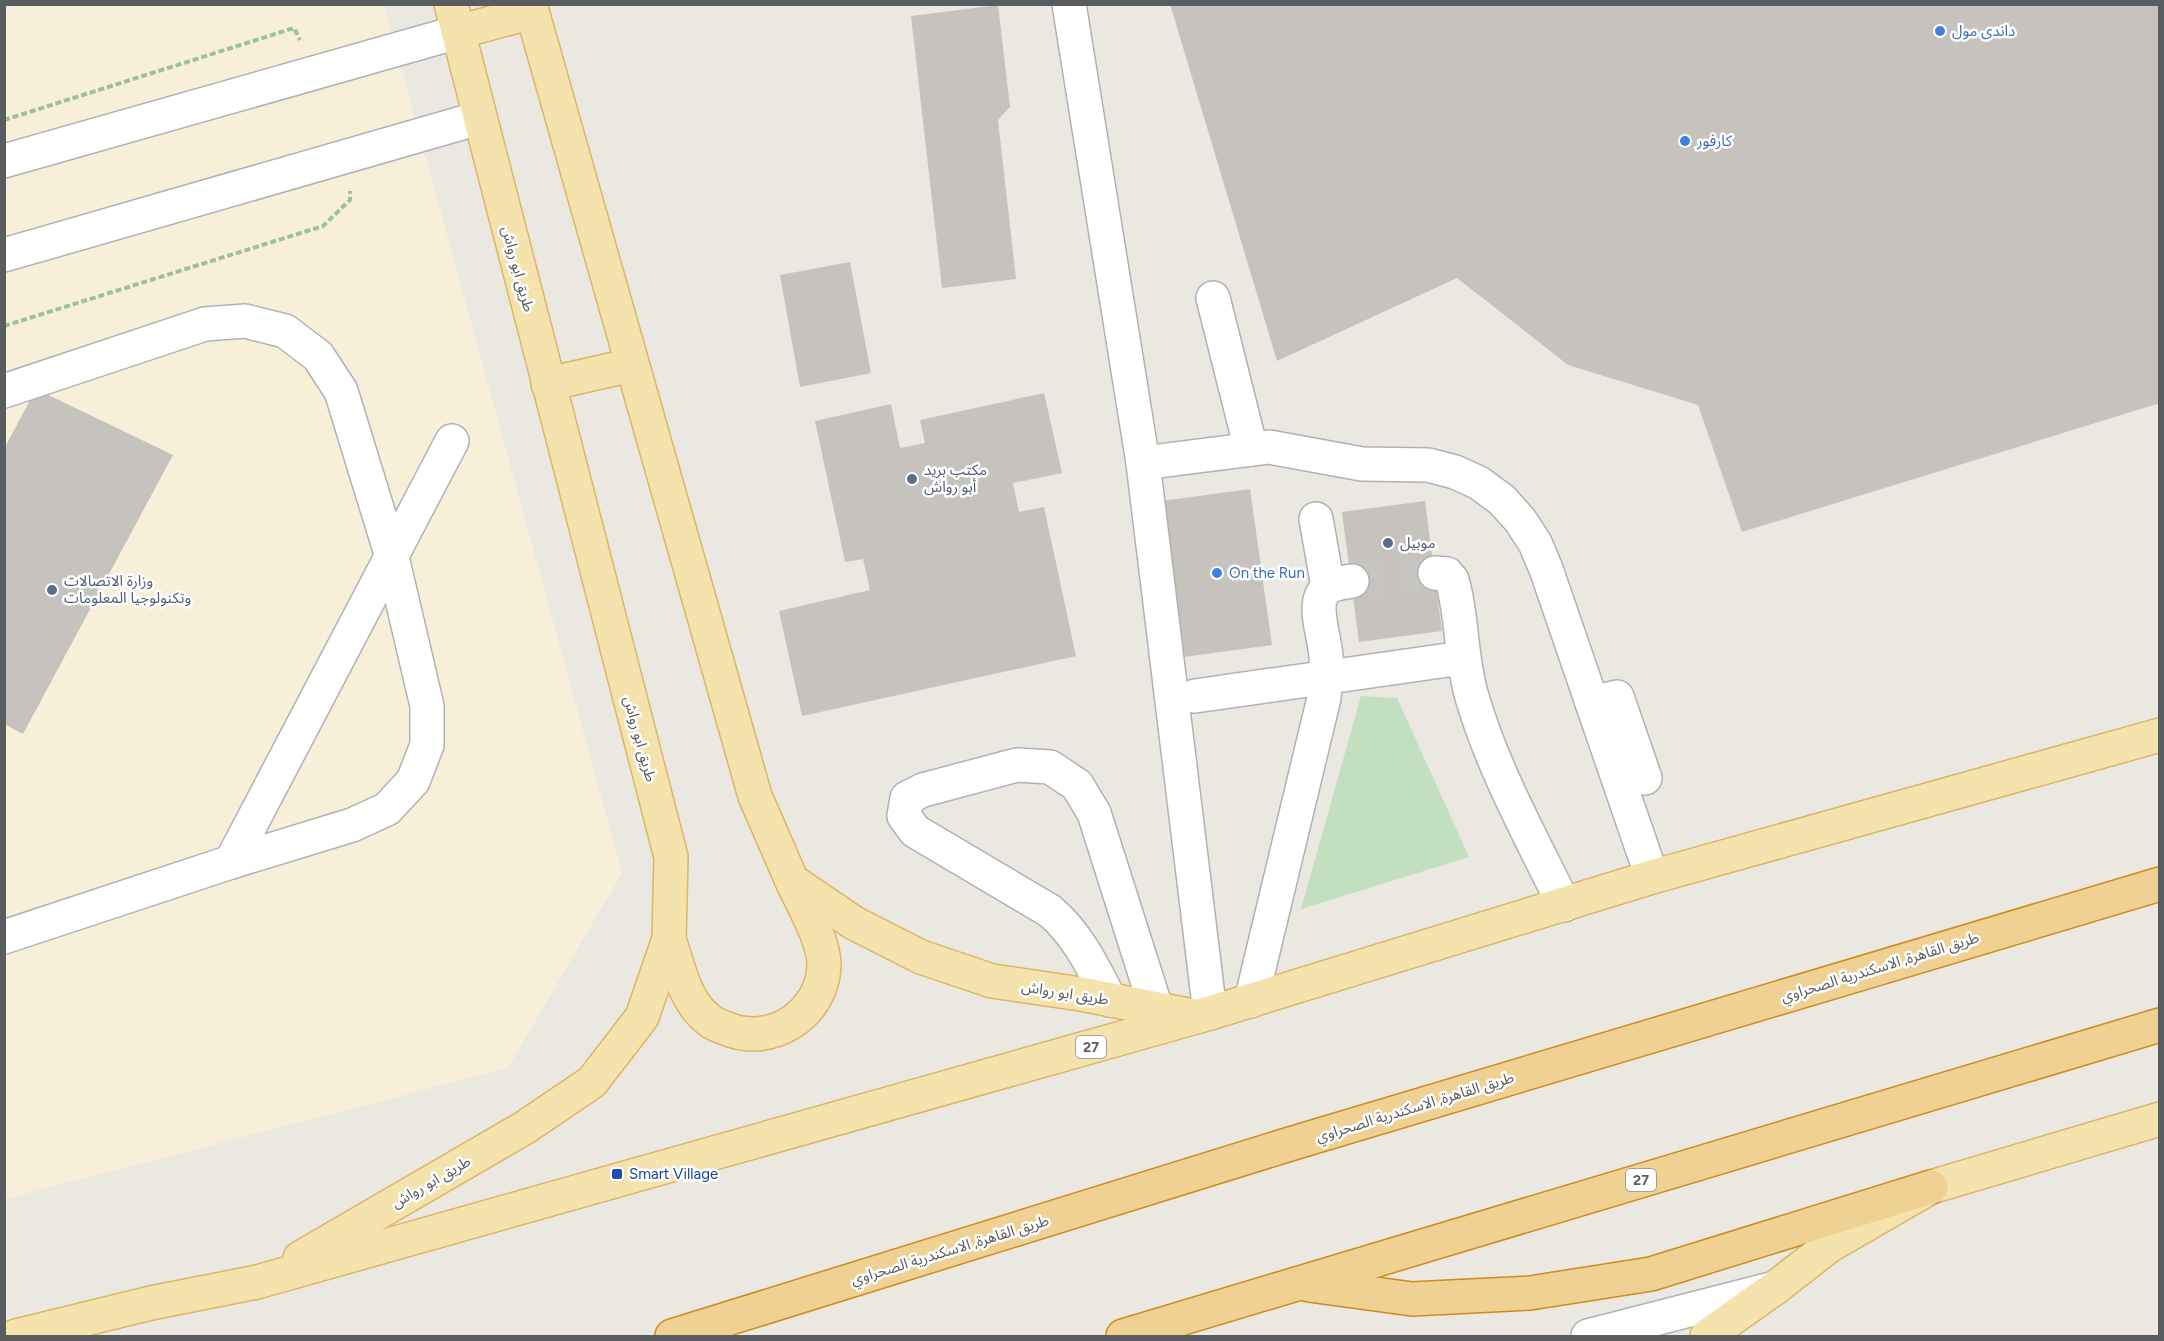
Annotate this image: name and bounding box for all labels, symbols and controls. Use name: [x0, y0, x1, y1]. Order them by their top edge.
place label: داندى مول: [1952, 22, 2015, 40]
marker: داندى مول: [1933, 24, 1947, 38]
place label: كارفور: [1696, 132, 1733, 150]
marker: كارفور: [1678, 134, 1692, 148]
street label: طريق ابو رواش: [497, 224, 538, 314]
place label: مكتب بريد أبو رواش: [924, 461, 987, 496]
marker: مكتب بريد أبو رواش: [905, 472, 919, 486]
place label: موبيل: [1400, 534, 1436, 552]
marker: موبيل: [1381, 536, 1395, 550]
place label: On the Run: [1229, 564, 1305, 582]
marker: On the Run: [1210, 566, 1224, 580]
place label: وزارة الاتصالات وتكنولوجيا المعلومات: [64, 572, 191, 607]
marker: وزارة الاتصالات وتكنولوجيا المعلومات: [45, 583, 59, 597]
street label: طريق ابو رواش: [619, 694, 660, 784]
street label: طريق القاهرة, الاسكندرية الصحراوي: [1779, 928, 1982, 1008]
street label: طريق ابو رواش: [1020, 977, 1110, 1010]
road number: 27: [1076, 1036, 1106, 1058]
street label: طريق القاهرة, الاسكندرية الصحراوي: [1314, 1068, 1517, 1148]
street label: طريق ابو رواش: [388, 1152, 474, 1213]
place label: Smart Village: [629, 1165, 718, 1183]
marker: Smart Village: [610, 1167, 624, 1181]
road number: 27: [1626, 1169, 1656, 1191]
street label: طريق القاهرة, الاسكندرية الصحراوي: [849, 1211, 1052, 1291]

